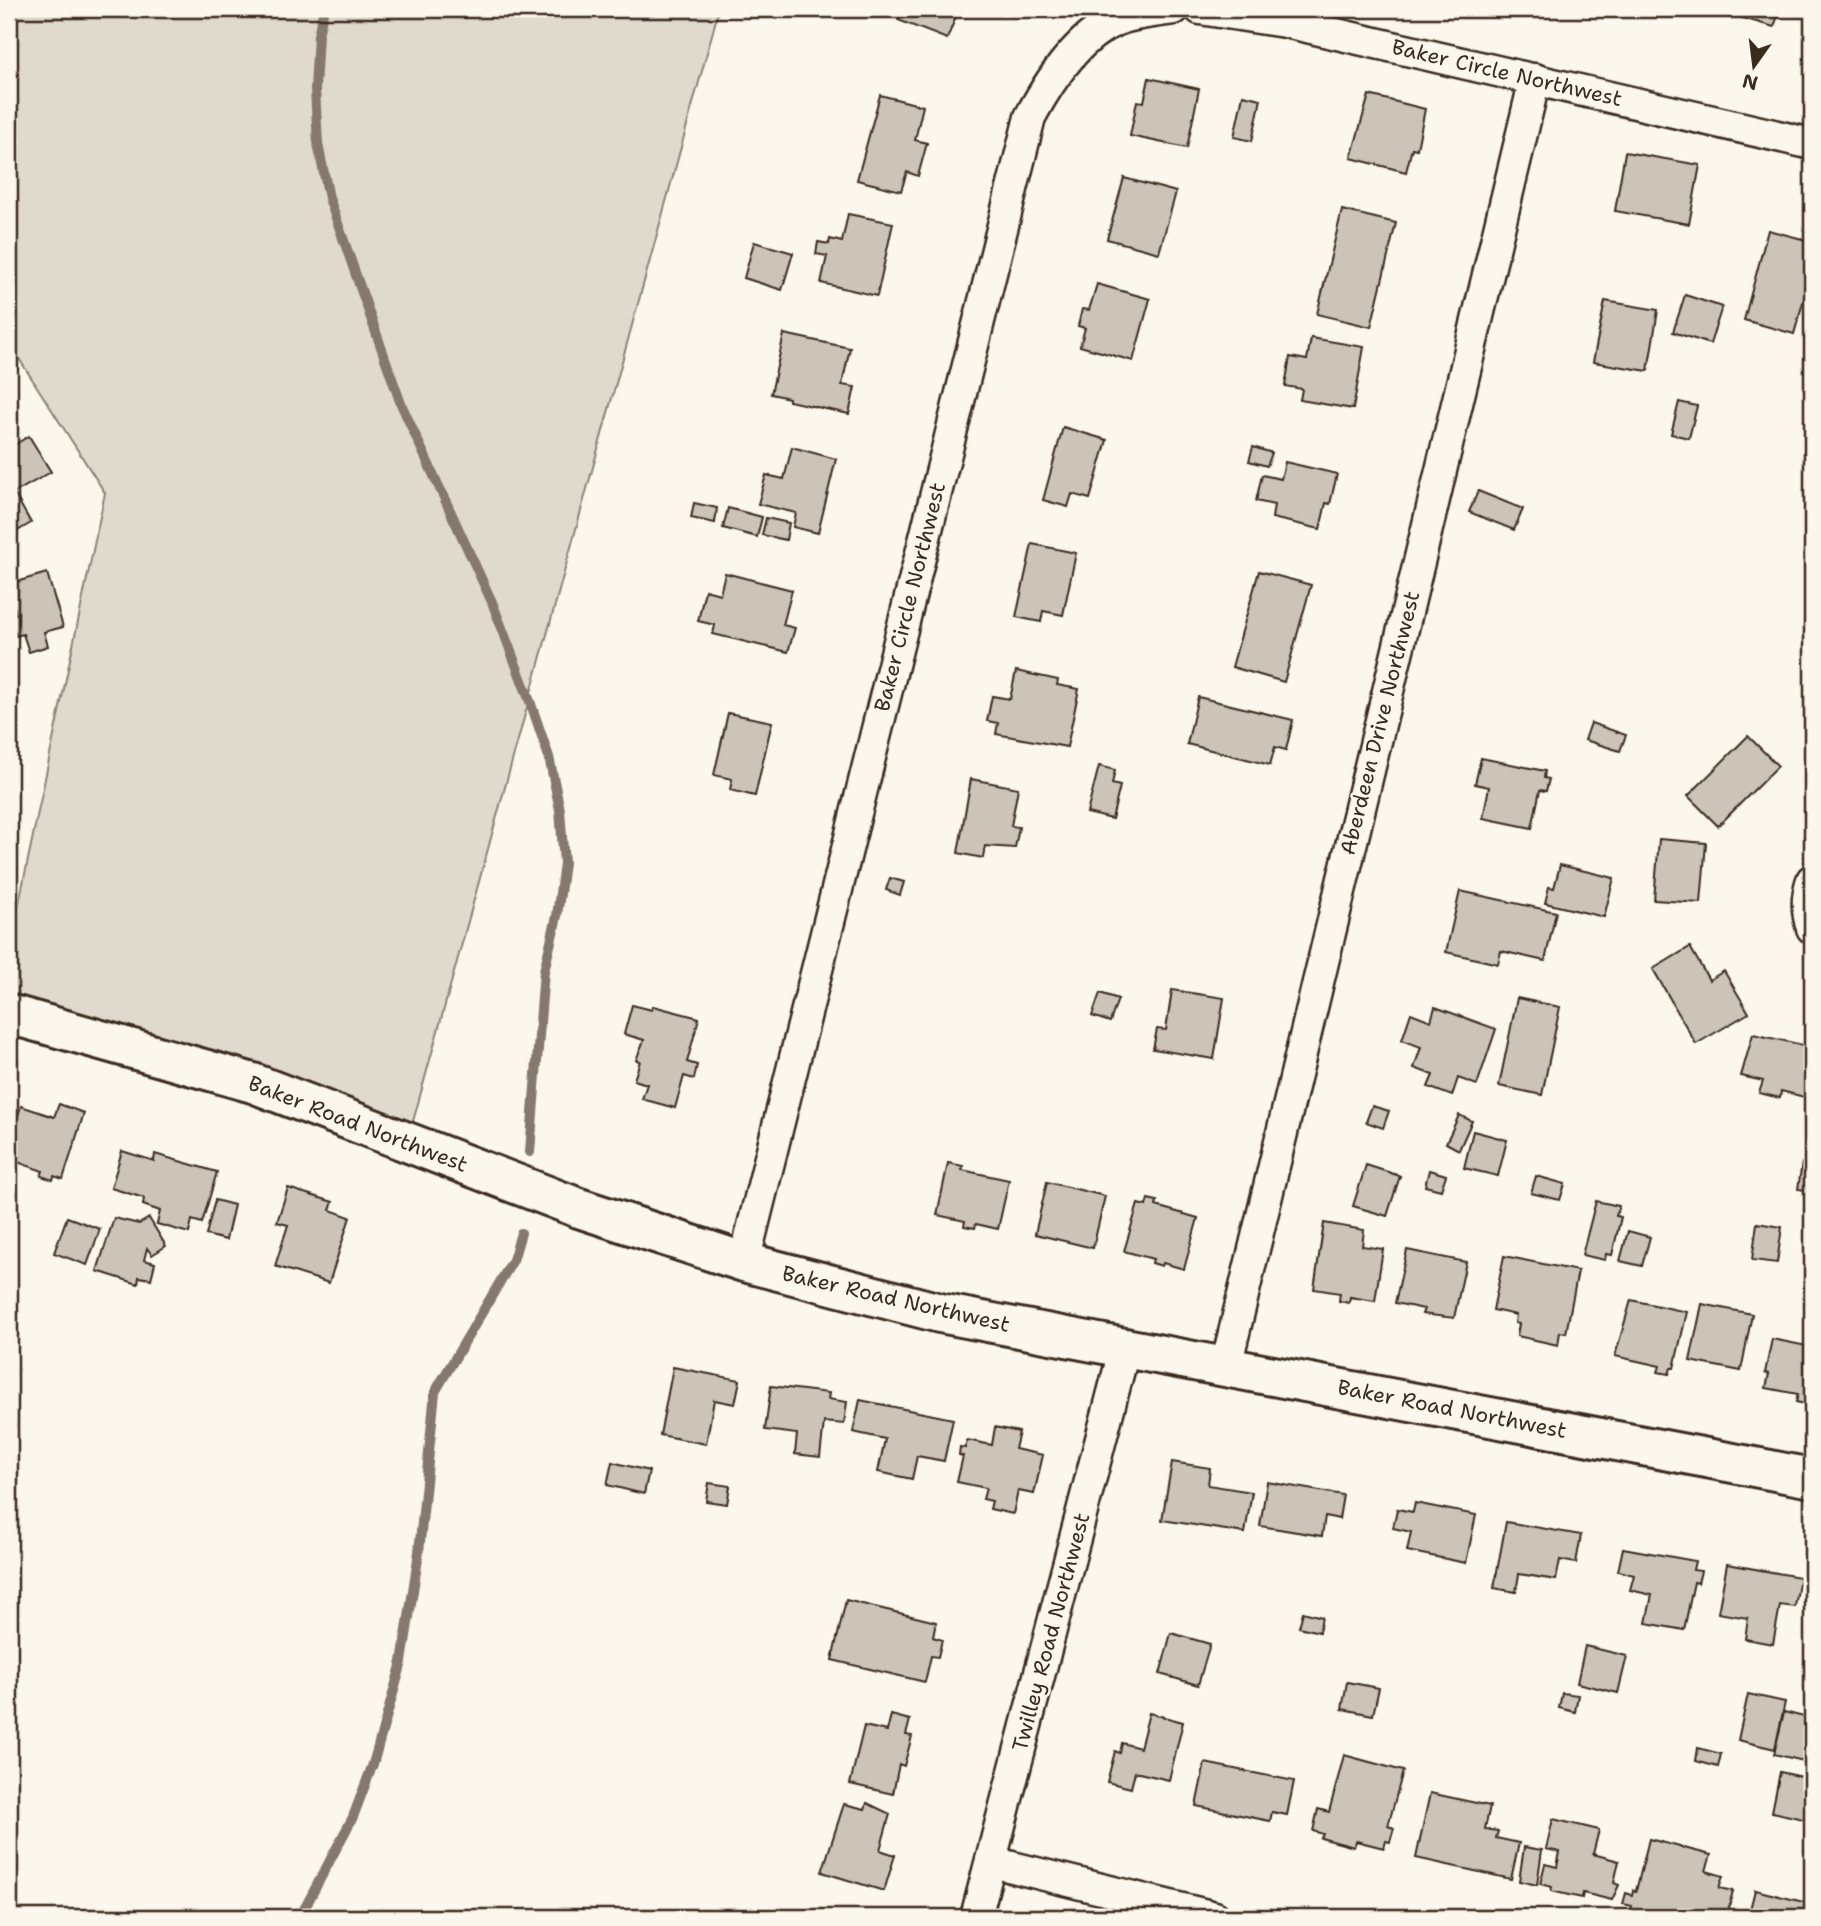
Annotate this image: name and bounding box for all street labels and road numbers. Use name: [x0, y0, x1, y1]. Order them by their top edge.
street label: Baker Circle Northwest: [1389, 33, 1625, 113]
street label: Baker Circle Northwest: [868, 479, 952, 715]
street label: Aberdeen Drive Northwest: [1334, 588, 1426, 858]
street label: Baker Road Northwest: [244, 1069, 472, 1179]
street label: Baker Road Northwest: [779, 1259, 1013, 1339]
street label: Baker Road Northwest: [1335, 1373, 1569, 1445]
street label: Twilley Road Northwest: [1006, 1510, 1096, 1754]

